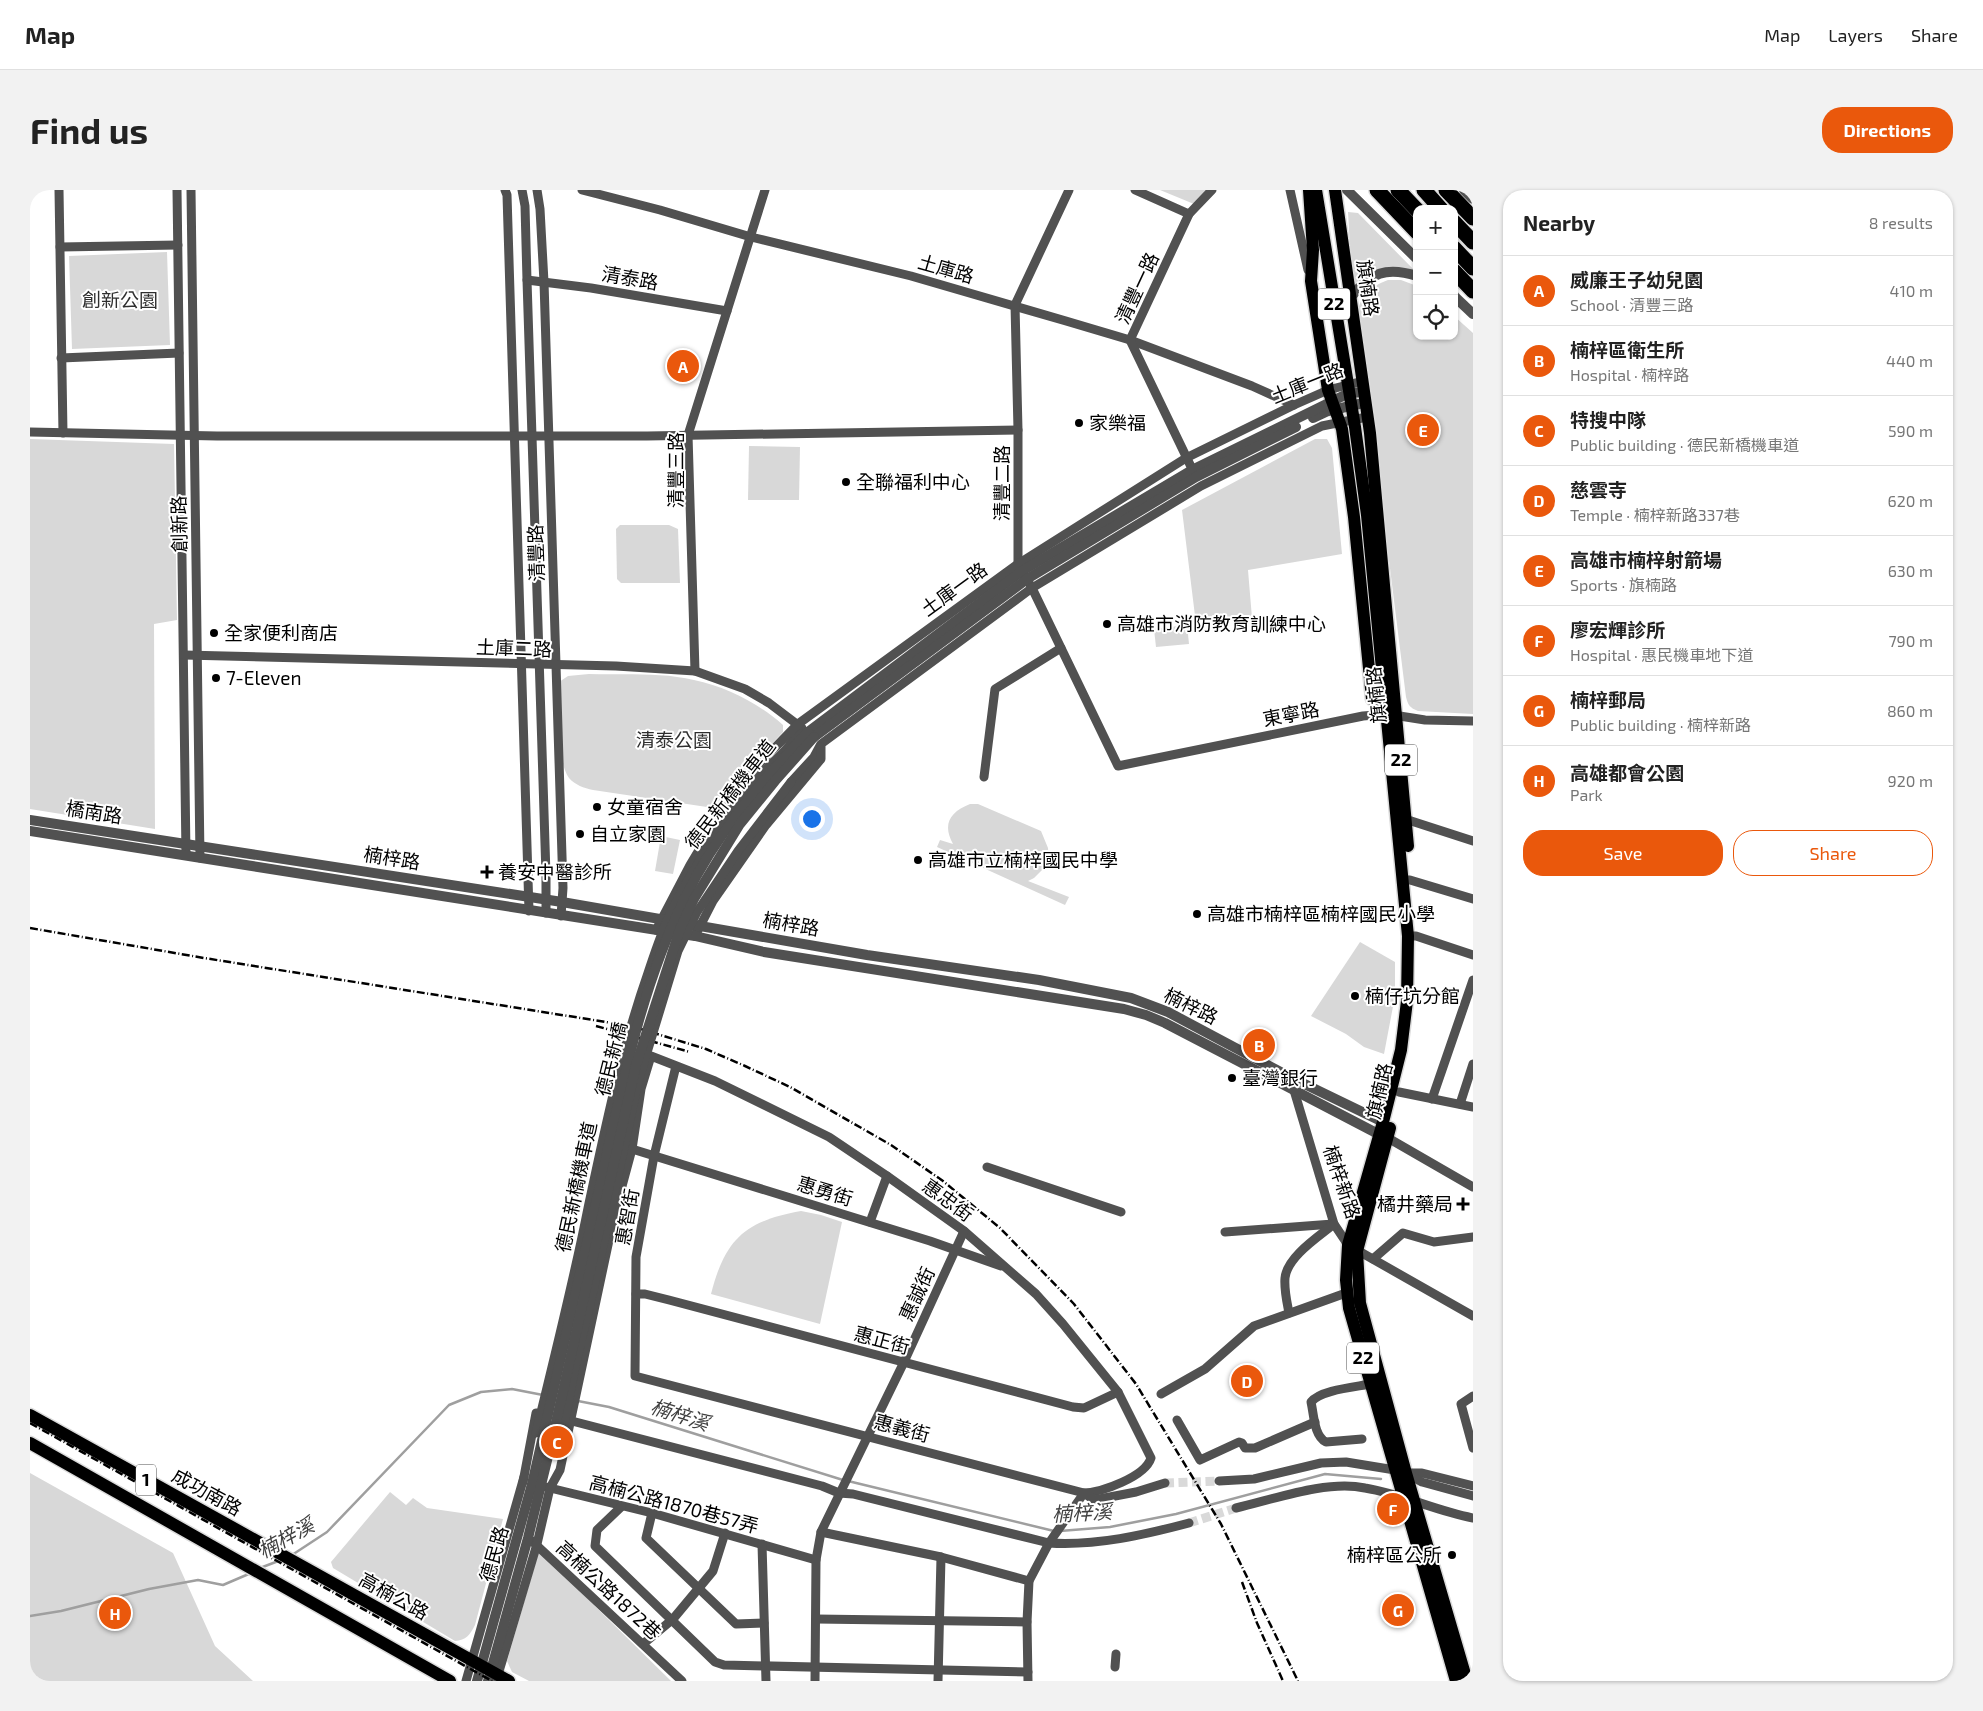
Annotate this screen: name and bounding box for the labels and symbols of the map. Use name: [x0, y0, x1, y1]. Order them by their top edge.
street label: 清豐一路: [1110, 248, 1163, 327]
street label: 土庫路: [916, 250, 977, 287]
street label: 旗楠路: [1353, 258, 1384, 318]
street label: 清泰路: [600, 261, 660, 294]
park label: 創新公園: [82, 288, 158, 311]
road number: 22: [1318, 288, 1350, 320]
pin: A: [667, 347, 699, 385]
street label: 土庫一路: [1267, 358, 1346, 407]
place label: 家樂福: [1089, 411, 1146, 434]
pin: E: [1407, 411, 1439, 449]
marker: 家樂福: [1073, 417, 1085, 429]
street label: 清豐三路: [664, 432, 687, 508]
street label: 清豐二路: [990, 445, 1013, 521]
place label: 全聯福利中心: [856, 470, 970, 493]
marker: 全聯福利中心: [840, 476, 852, 488]
street label: 創新路: [167, 495, 190, 553]
street label: 清豐路: [523, 524, 548, 582]
street label: 土庫一路: [916, 557, 991, 620]
place label: 高雄市消防教育訓練中心: [1117, 612, 1326, 635]
marker: 高雄市消防教育訓練中心: [1101, 618, 1113, 630]
place label: 全家便利商店: [224, 621, 338, 644]
marker: 全家便利商店: [208, 627, 220, 639]
street label: 土庫二路: [476, 635, 552, 660]
street label: 旗楠路: [1361, 665, 1390, 725]
place label: 7-Eleven: [226, 666, 302, 689]
marker: 7-Eleven: [210, 672, 222, 684]
street label: 東寧路: [1261, 697, 1321, 730]
park label: 清泰公園: [636, 728, 712, 751]
street label: 德民新橋機車道: [680, 734, 780, 853]
road number: 22: [1385, 744, 1417, 776]
place label: 女童宿舍: [607, 795, 683, 818]
street label: 橋南路: [64, 796, 124, 827]
marker: 女童宿舍: [591, 801, 603, 813]
your location: [799, 806, 825, 832]
place label: 自立家園: [590, 822, 666, 845]
marker: 自立家園: [574, 828, 586, 840]
street label: 楠梓路: [362, 842, 422, 873]
place label: 高雄市立楠梓國民中學: [928, 848, 1118, 871]
marker: 高雄市立楠梓國民中學: [912, 854, 924, 866]
place label: 養安中醫診所: [498, 860, 612, 883]
marker: 養安中醫診所: [480, 865, 494, 879]
place label: 高雄市楠梓區楠梓國民小學: [1207, 902, 1435, 925]
street label: 楠梓路: [761, 907, 821, 940]
marker: 高雄市楠梓區楠梓國民小學: [1191, 908, 1203, 920]
street label: 楠梓路: [1161, 983, 1222, 1028]
place label: 楠仔坑分館: [1365, 984, 1460, 1007]
marker: 楠仔坑分館: [1349, 990, 1361, 1002]
street label: 德民新橋: [590, 1019, 631, 1099]
pin: B: [1243, 1026, 1275, 1064]
street label: 旗楠路: [1361, 1061, 1396, 1121]
place label: 臺灣銀行: [1242, 1066, 1318, 1089]
marker: 臺灣銀行: [1226, 1072, 1238, 1084]
street label: 德民新橋機車道: [550, 1119, 601, 1254]
street label: 楠梓新路: [1319, 1142, 1366, 1222]
street label: 惠勇街: [795, 1171, 856, 1210]
street label: 惠忠街: [918, 1174, 978, 1226]
street label: 惠智街: [610, 1187, 643, 1247]
place label: 橘井藥局: [1377, 1192, 1453, 1215]
marker: 橘井藥局: [1457, 1198, 1469, 1210]
street label: 惠誠街: [894, 1263, 939, 1324]
street label: 惠正街: [852, 1321, 913, 1358]
road number: 22: [1347, 1342, 1379, 1374]
pin: D: [1231, 1362, 1263, 1400]
water label: 楠梓溪: [648, 1393, 715, 1436]
street label: 惠義街: [872, 1409, 933, 1446]
pin: C: [541, 1423, 573, 1461]
street label: 成功南路: [168, 1463, 246, 1520]
road number: 1: [136, 1464, 156, 1496]
street label: 高楠公路1870巷57弄: [587, 1470, 761, 1537]
pin: F: [1377, 1490, 1409, 1528]
water label: 楠梓溪: [1051, 1498, 1116, 1526]
water label: 楠梓溪: [253, 1511, 320, 1562]
street label: 德民路: [475, 1523, 512, 1584]
street label: 高楠公路1872巷: [552, 1535, 666, 1644]
place label: 楠梓區公所: [1347, 1543, 1442, 1566]
marker: 楠梓區公所: [1446, 1549, 1458, 1561]
street label: 高楠公路: [355, 1567, 433, 1624]
pin: G: [1382, 1591, 1414, 1629]
pin: H: [99, 1594, 131, 1632]

